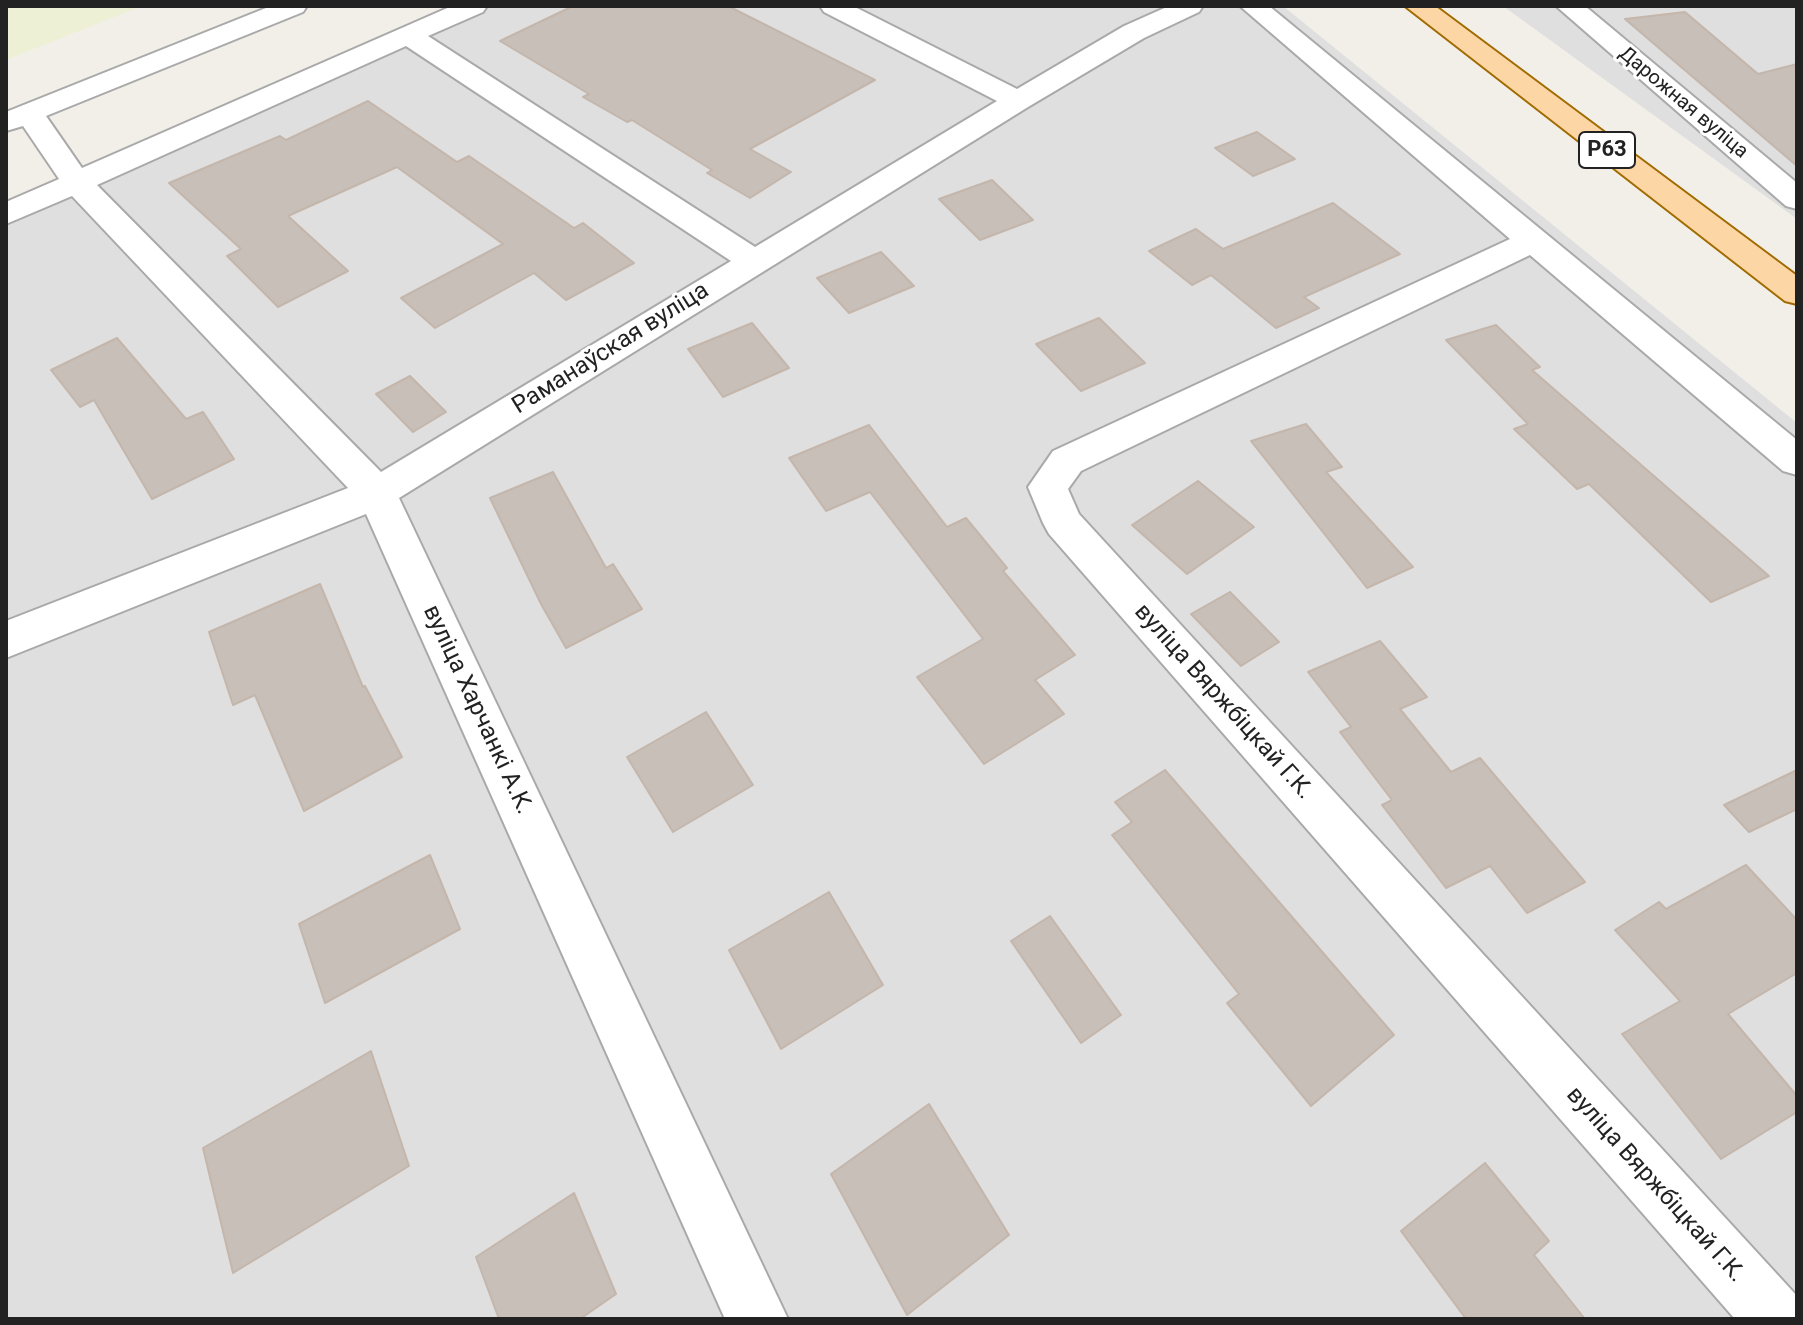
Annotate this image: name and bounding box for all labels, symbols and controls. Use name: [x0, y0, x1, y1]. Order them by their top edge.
street label: Дарожная вуліца: [1613, 42, 1753, 164]
road number: Р63: [1579, 132, 1635, 168]
street label: Раманаўская вуліца: [508, 277, 714, 421]
street label: вуліца Вяржбіцкай Г.К.: [1128, 598, 1318, 806]
street label: вуліца Харчанкі А.К.: [416, 601, 538, 819]
street label: вуліца Вяржбіцкай Г.К.: [1560, 1081, 1750, 1289]

